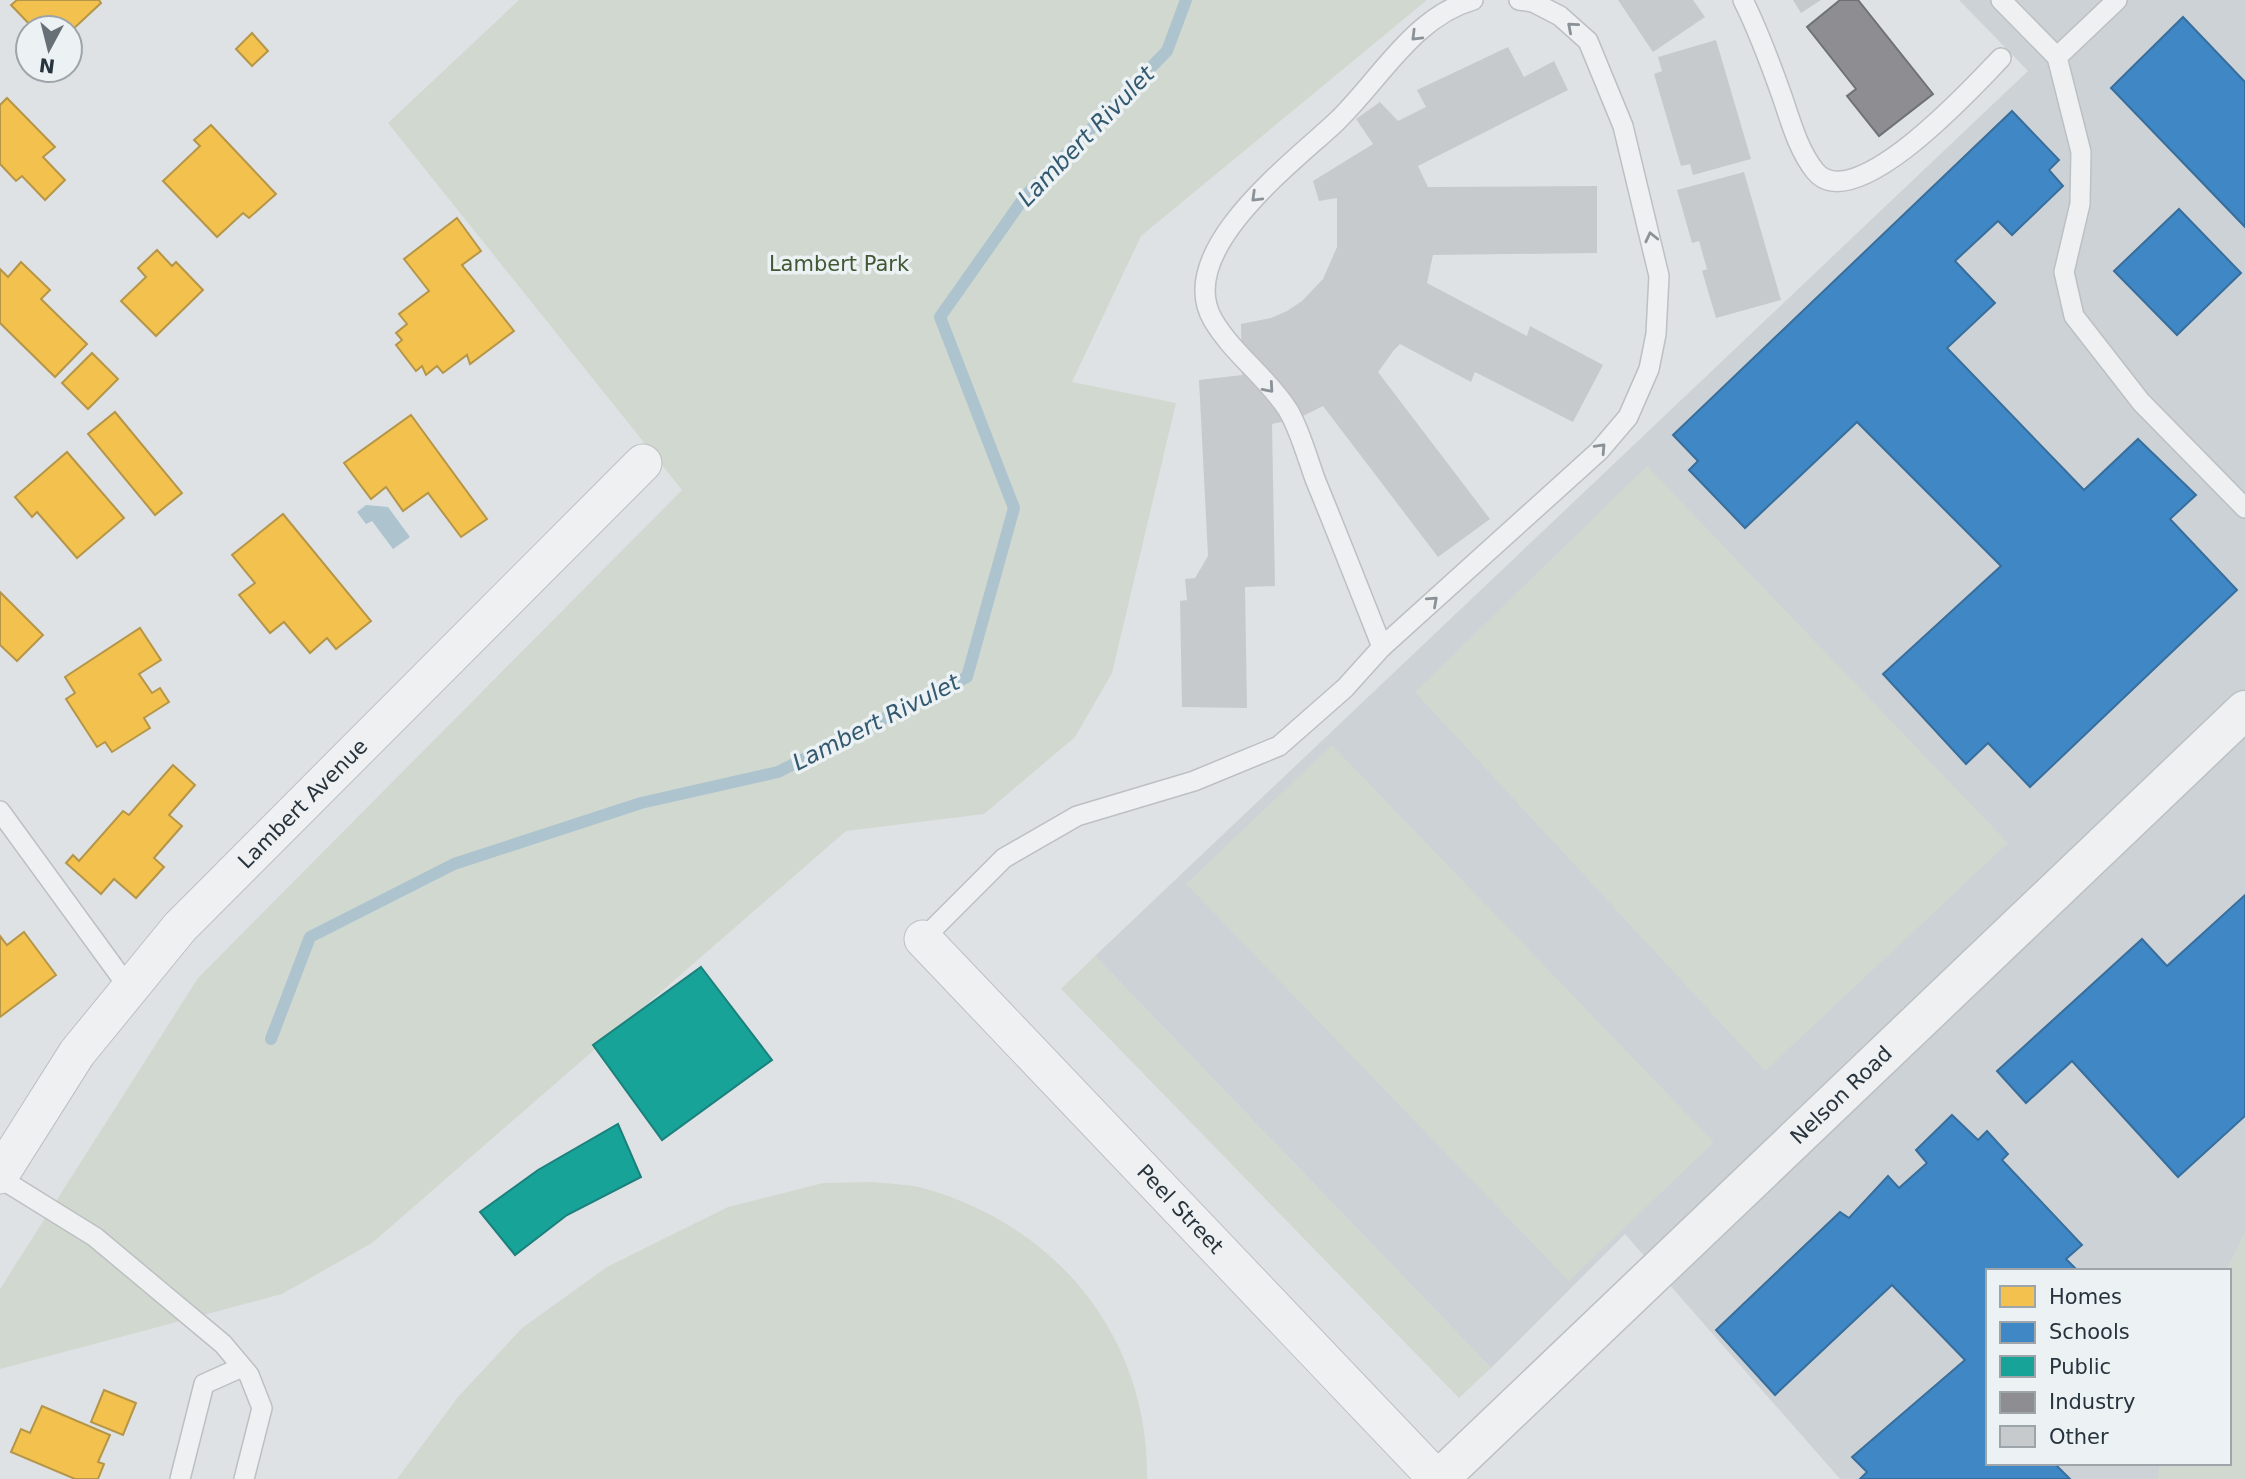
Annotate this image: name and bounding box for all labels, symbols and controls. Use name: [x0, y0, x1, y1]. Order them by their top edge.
north arrow: [14, 14, 84, 84]
one-way arrow: [1567, 23, 1580, 35]
one-way arrow: [1412, 28, 1425, 41]
text: N: [38, 54, 56, 78]
water label: Lambert Rivulet: [1013, 60, 1160, 211]
one-way arrow: [1251, 188, 1264, 201]
one-way arrow: [1645, 231, 1659, 243]
park label: Lambert Park: [769, 252, 910, 276]
one-way arrow: [1261, 380, 1273, 393]
one-way arrow: [1593, 443, 1606, 456]
one-way arrow: [1425, 597, 1438, 609]
water label: Lambert Rivulet: [788, 668, 965, 775]
street label: Lambert Avenue: [233, 734, 372, 874]
street label: Nelson Road: [1786, 1041, 1897, 1149]
street label: Peel Street: [1132, 1160, 1228, 1259]
legend: [1986, 1269, 2231, 1465]
text: Homes: [2049, 1285, 2122, 1309]
text: Schools: [2049, 1320, 2130, 1344]
text: Public: [2049, 1355, 2111, 1379]
text: Industry: [2049, 1390, 2135, 1414]
text: Other: [2049, 1425, 2109, 1449]

